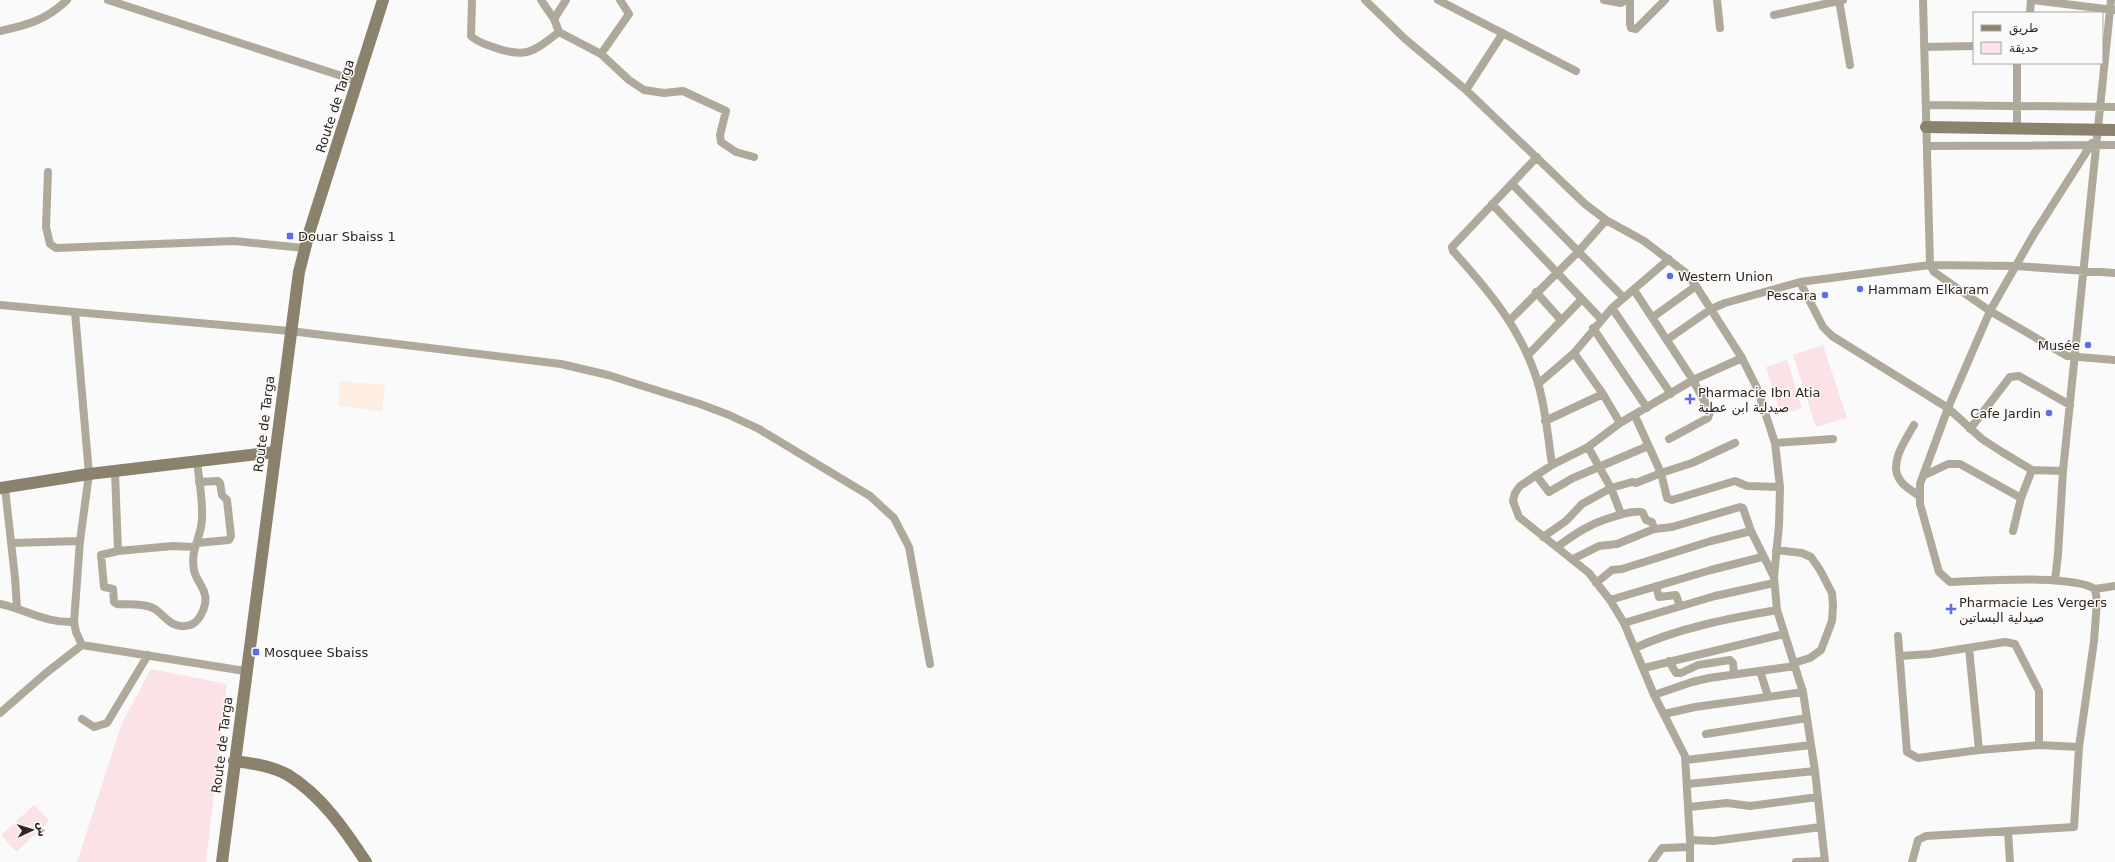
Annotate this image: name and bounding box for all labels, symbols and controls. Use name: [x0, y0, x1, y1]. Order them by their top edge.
legend: [1973, 12, 2103, 64]
text: طريق: [2009, 21, 2039, 36]
text: حديقة: [2009, 41, 2039, 55]
street label: Route de Targa: [313, 57, 357, 155]
place label: Douar Sbaiss 1: [298, 229, 396, 244]
marker: Douar Sbaiss 1: [285, 231, 295, 241]
place label: Western Union: [1678, 269, 1773, 284]
marker: Western Union: [1665, 271, 1675, 281]
place label: Hammam Elkaram: [1868, 282, 1989, 297]
marker: Hammam Elkaram: [1855, 284, 1865, 294]
place label: Pescara: [1766, 288, 1817, 303]
marker: Pescara: [1820, 290, 1830, 300]
place label: Musée: [2038, 338, 2080, 353]
marker: Musée: [2083, 340, 2093, 350]
street label: Route de Targa: [251, 375, 277, 473]
place label: Pharmacie Ibn Atia صيدلية ابن عطية: [1698, 385, 1820, 416]
marker: Pharmacie Ibn Atia صيدلية ابن عطية: [1685, 394, 1695, 404]
place label: Cafe Jardin: [1970, 406, 2041, 421]
marker: Cafe Jardin: [2044, 408, 2054, 418]
place label: Pharmacie Les Vergers صيدلية البساتين: [1959, 595, 2107, 626]
marker: Pharmacie Les Vergers صيدلية البساتين: [1946, 604, 1956, 614]
place label: Mosquee Sbaiss: [264, 645, 368, 660]
marker: Mosquee Sbaiss: [251, 647, 261, 657]
street label: Route de Targa: [209, 696, 235, 794]
north arrow: [12, 810, 52, 850]
text: ش: [34, 821, 48, 837]

